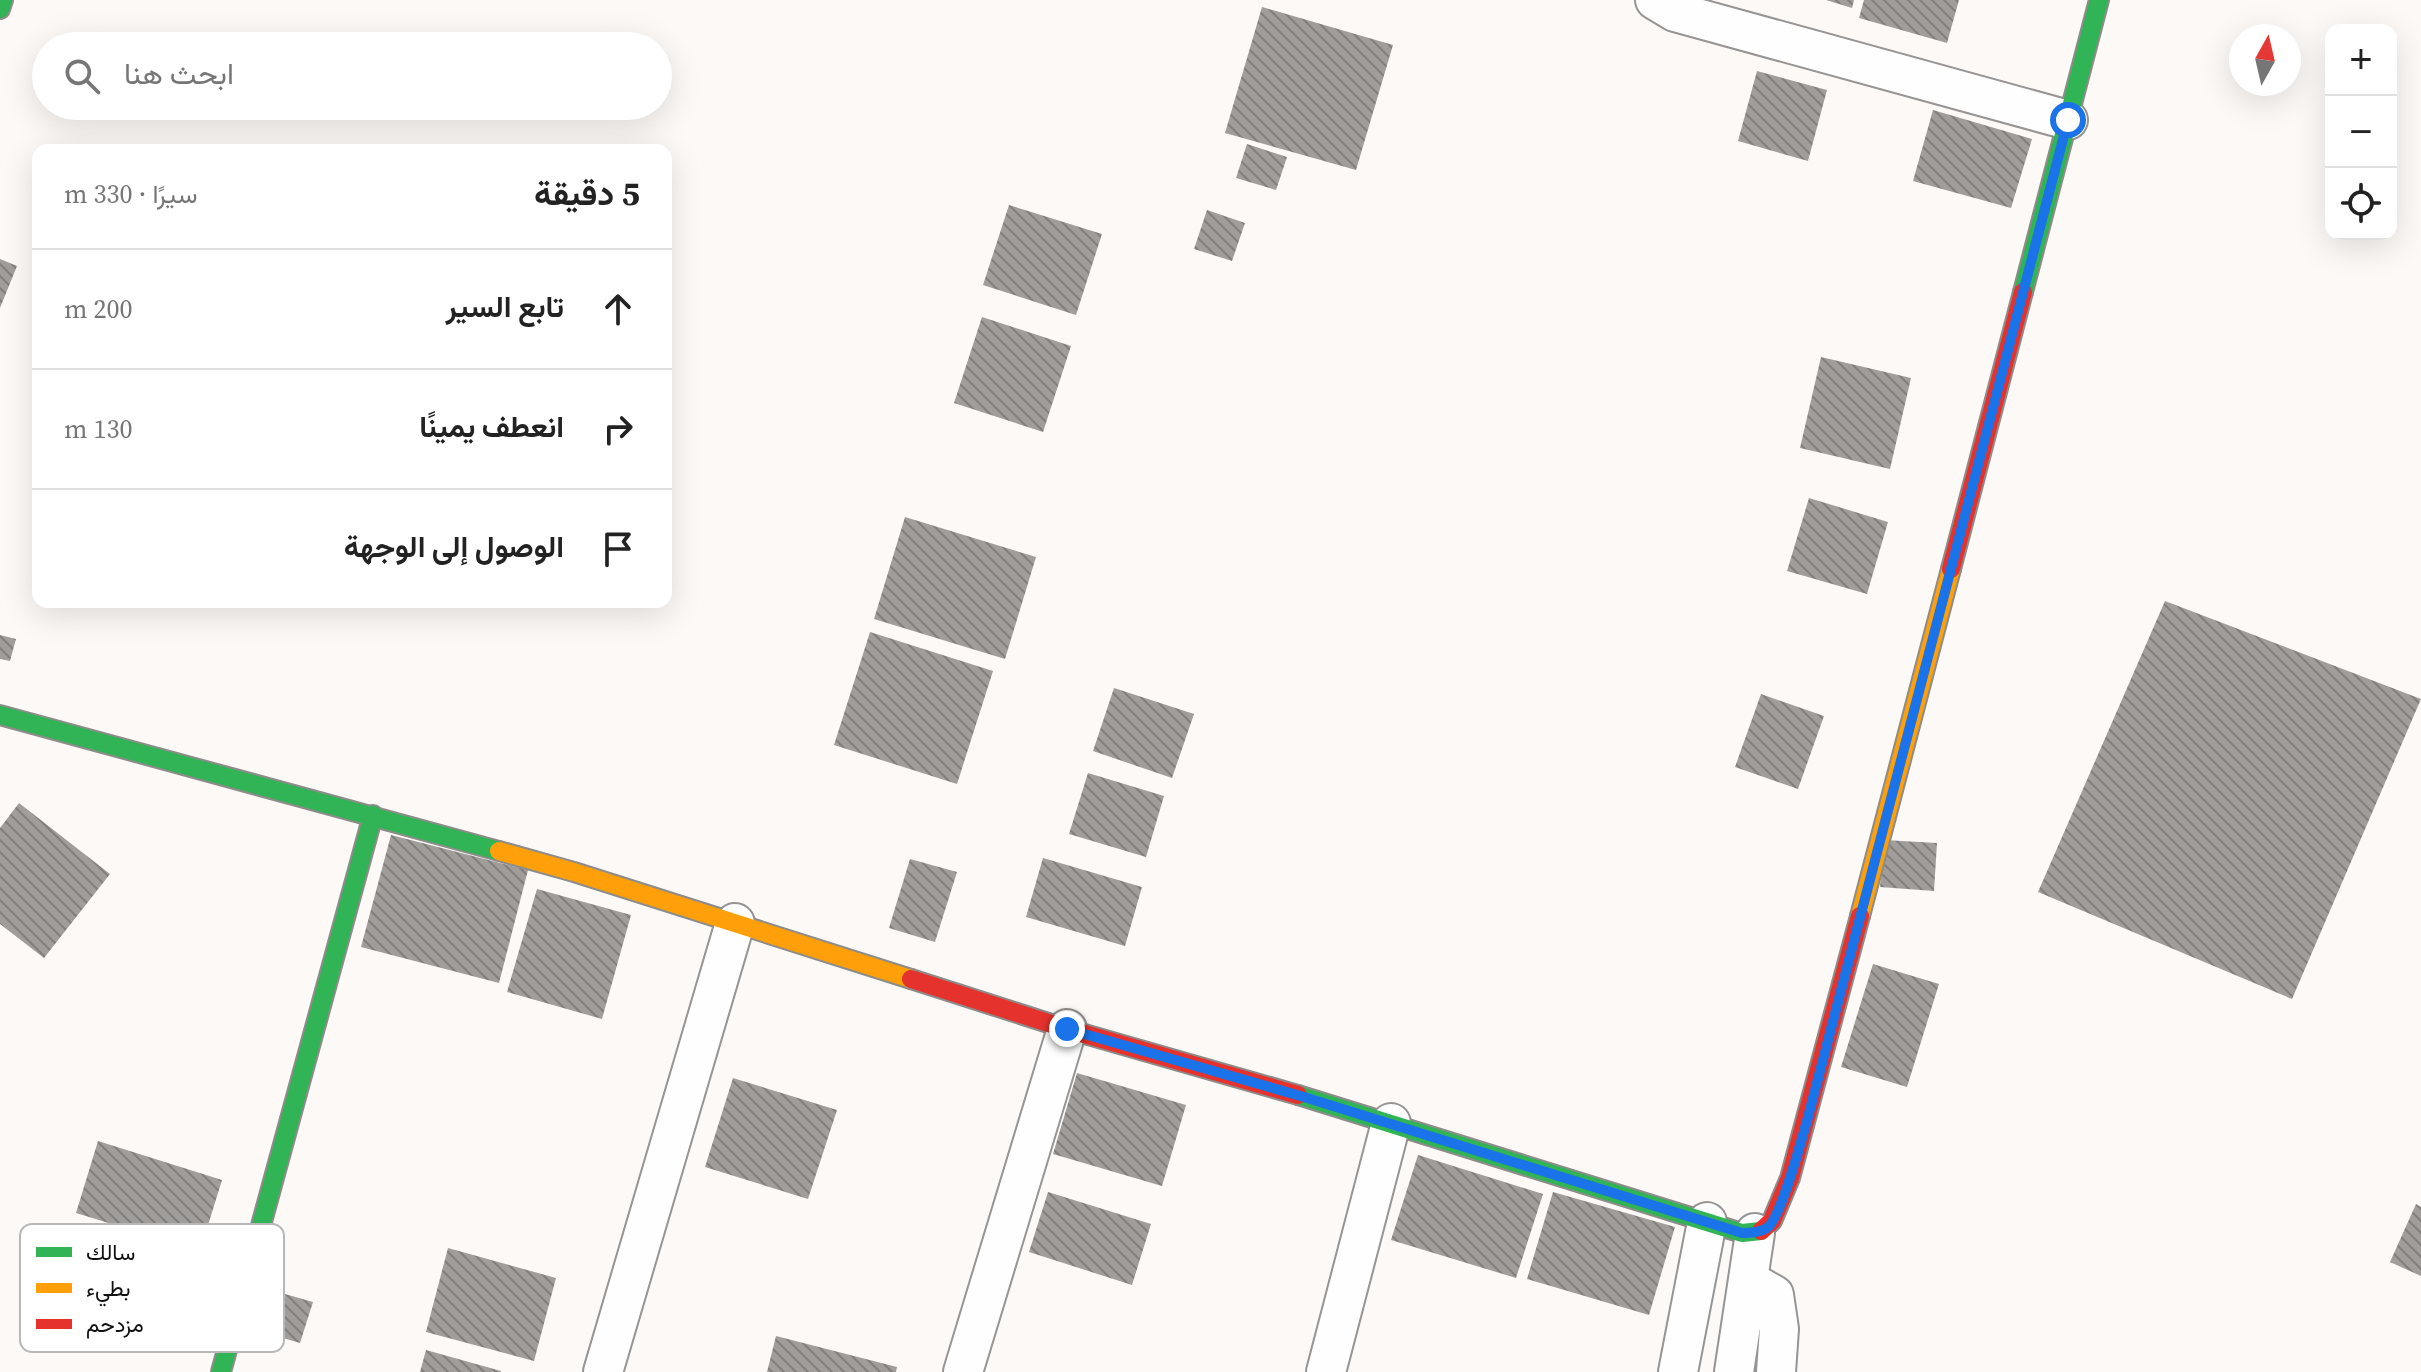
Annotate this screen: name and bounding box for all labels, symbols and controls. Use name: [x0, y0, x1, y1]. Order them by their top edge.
north arrow: [2229, 24, 2301, 96]
map controls: [2325, 24, 2397, 240]
button: +: [2325, 24, 2397, 96]
search box: [32, 32, 672, 120]
text: ابحث هنا: [124, 53, 234, 94]
icon: search: [60, 54, 104, 98]
button: −: [2325, 96, 2397, 168]
route start: [2050, 102, 2086, 138]
button: locate: [2325, 168, 2397, 240]
text: 5 دقيقة: [534, 170, 640, 216]
text: سيرًا · 330 m: [64, 176, 198, 212]
text: تابع السير: [446, 286, 564, 327]
icon: ahead: [596, 287, 640, 331]
text: 200 m: [64, 291, 133, 327]
text: انعطف يمينًا: [419, 406, 564, 447]
icon: right: [596, 407, 640, 451]
text: 130 m: [64, 411, 133, 447]
text: الوصول إلى الوجهة: [344, 526, 564, 567]
icon: arrive: [596, 527, 640, 571]
route end: [1049, 1011, 1085, 1047]
legend: [20, 1224, 284, 1352]
text: سالك: [86, 1237, 135, 1267]
text: بطيء: [86, 1273, 131, 1307]
text: مزدحم: [86, 1309, 144, 1339]

